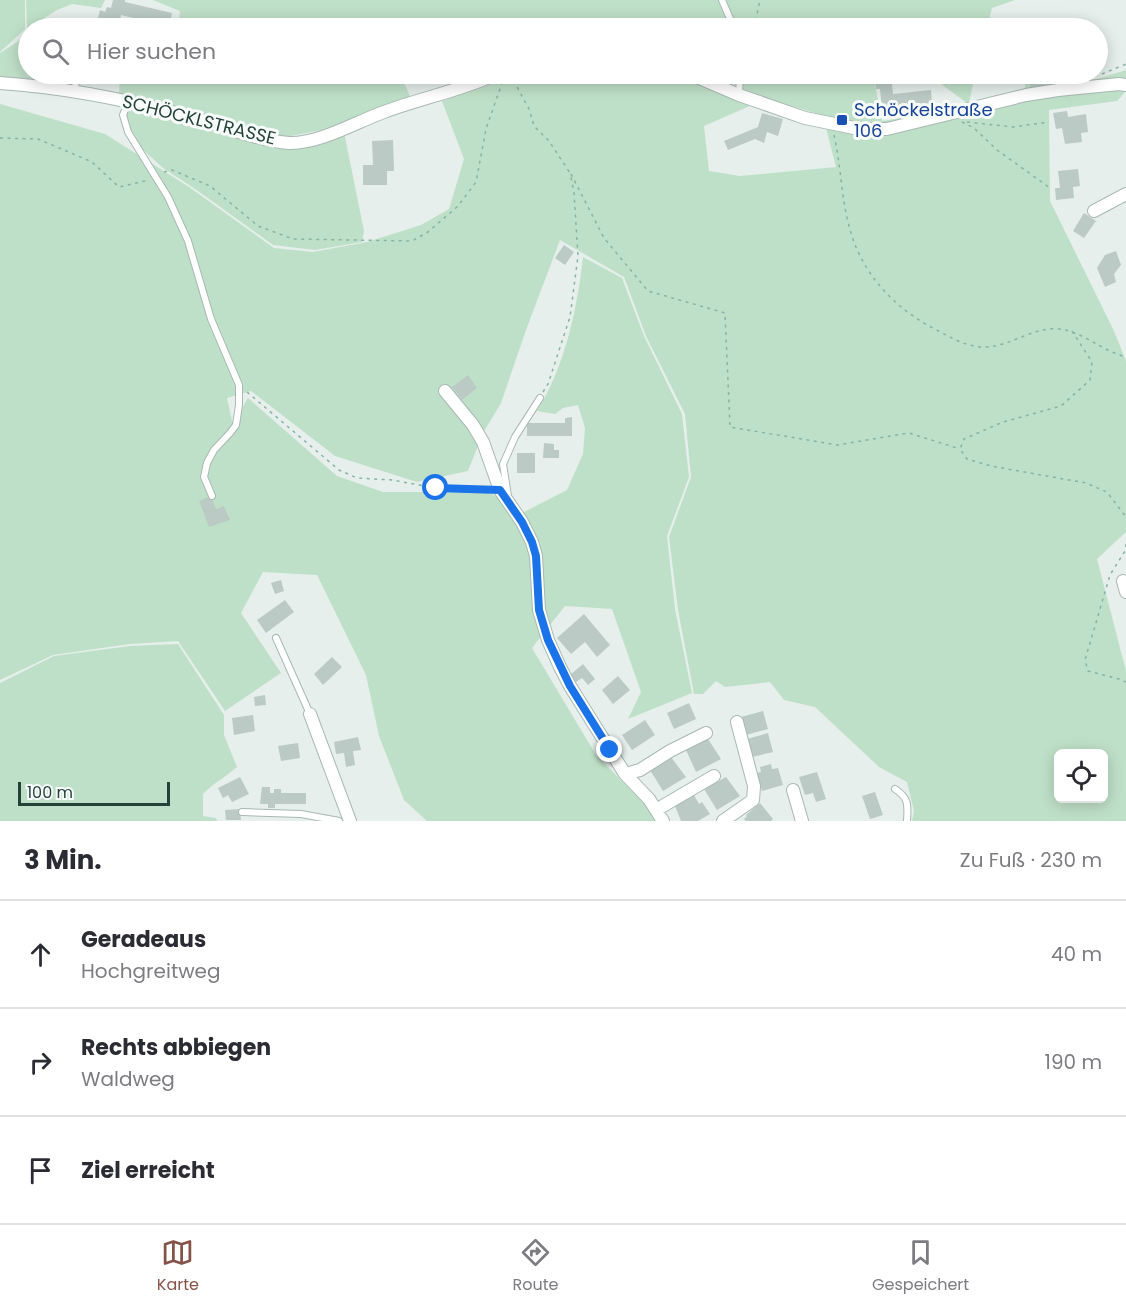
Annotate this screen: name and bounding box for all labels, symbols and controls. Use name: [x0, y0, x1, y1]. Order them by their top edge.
search box: [18, 18, 1108, 84]
icon: search: [39, 35, 72, 68]
text: Hier suchen: [87, 36, 216, 67]
street label: SCHÖCKLSTRASSE: [120, 88, 278, 151]
place label: Schöckelstraße 106: [854, 97, 993, 143]
marker: Schöckelstraße 106: [835, 113, 849, 127]
route start: [422, 474, 448, 500]
route end: [596, 736, 622, 762]
map controls: [1054, 749, 1108, 803]
button: locate: [1054, 749, 1108, 803]
scale bar: [18, 779, 170, 806]
text: 100 m: [27, 781, 73, 804]
text: 3 Min.: [24, 842, 102, 878]
text: Zu Fuß · 230 m: [960, 846, 1102, 874]
text: Geradeaus: [81, 924, 206, 955]
icon: ahead: [24, 938, 57, 971]
text: 40 m: [1051, 940, 1102, 968]
text: Hochgreitweg: [81, 957, 220, 985]
text: Rechts abbiegen: [81, 1032, 271, 1063]
icon: right: [24, 1046, 57, 1079]
text: 190 m: [1045, 1048, 1102, 1076]
text: Waldweg: [81, 1065, 175, 1093]
icon: arrive: [24, 1154, 57, 1187]
text: Ziel erreicht: [81, 1155, 215, 1186]
tab: Karte: [157, 1236, 199, 1297]
tab: Route: [513, 1236, 558, 1297]
tab: Gespeichert: [872, 1236, 969, 1297]

